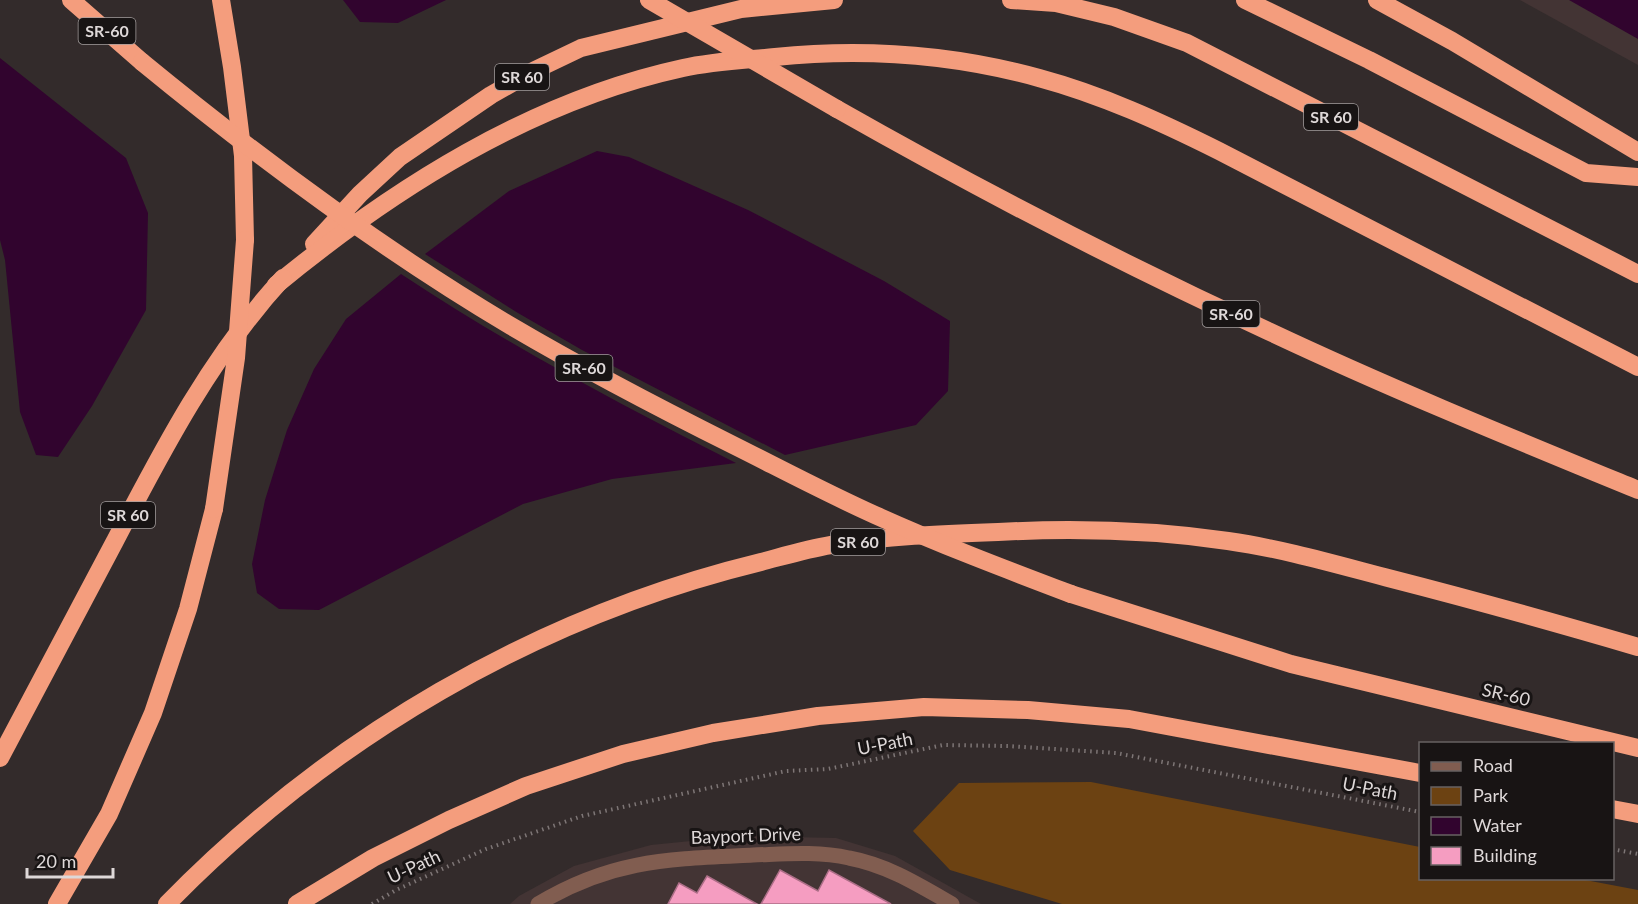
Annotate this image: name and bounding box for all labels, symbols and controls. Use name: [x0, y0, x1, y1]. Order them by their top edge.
road number: SR-60: [78, 18, 136, 44]
road number: SR 60: [495, 64, 549, 90]
road number: SR 60: [1304, 104, 1358, 130]
road number: SR-60: [1202, 301, 1260, 327]
road number: SR-60: [556, 355, 612, 381]
road number: SR 60: [101, 502, 155, 528]
road number: SR 60: [831, 529, 885, 555]
street label: SR-60: [1480, 678, 1532, 710]
street label: U-Path: [855, 727, 914, 759]
legend: [1419, 742, 1614, 880]
text: Road: [1473, 754, 1513, 776]
street label: U-Path: [1341, 772, 1400, 804]
text: Park: [1473, 784, 1509, 806]
text: Water: [1473, 814, 1522, 836]
street label: Bayport Drive: [690, 822, 801, 848]
scale bar: [27, 841, 112, 879]
street label: U-Path: [384, 844, 444, 888]
text: Building: [1473, 844, 1537, 866]
text: 20 m: [36, 850, 76, 872]

